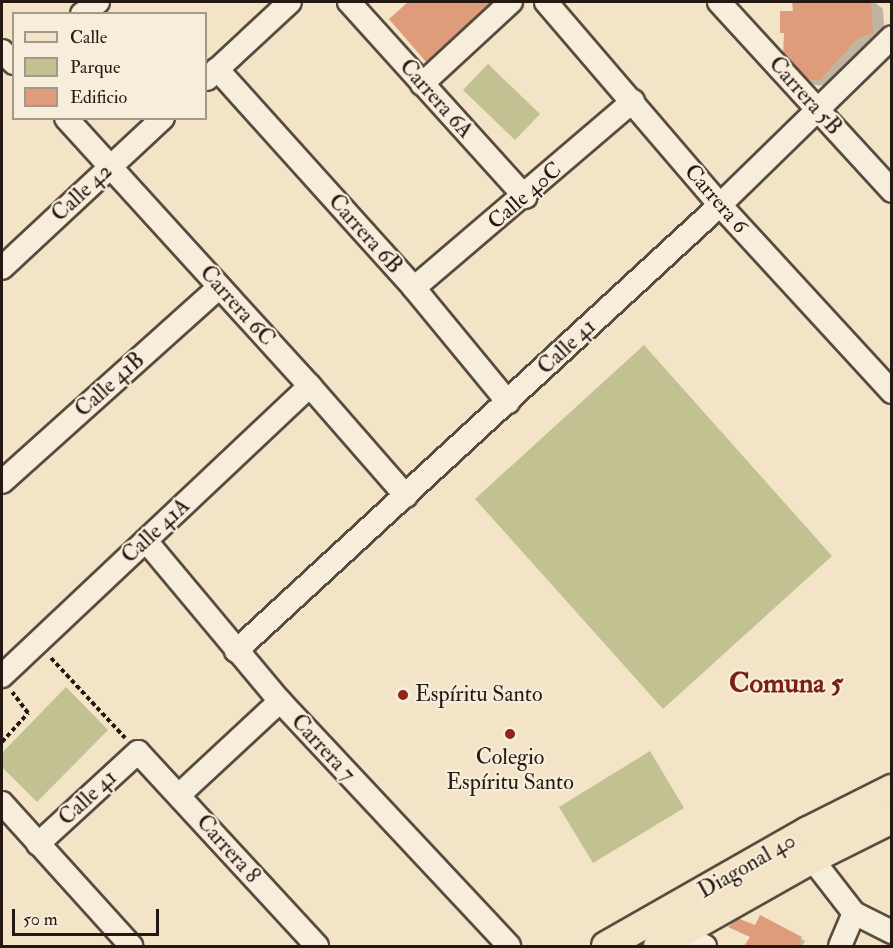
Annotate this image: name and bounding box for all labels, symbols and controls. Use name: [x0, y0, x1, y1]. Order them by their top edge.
legend: [12, 12, 207, 120]
text: Calle: [70, 26, 107, 49]
street label: Carrera 5B: [763, 51, 847, 141]
street label: Carrera 6A: [394, 54, 478, 144]
text: Parque: [70, 56, 120, 79]
text: Edificio: [70, 86, 127, 109]
street label: Calle 40C: [483, 157, 567, 235]
street label: Calle 42: [46, 158, 118, 228]
street label: Carrera 6: [679, 159, 753, 239]
street label: Carrera 6B: [322, 189, 408, 279]
street label: Carrera 6C: [194, 260, 280, 352]
street label: Calle 41: [532, 314, 602, 380]
street label: Calle 41B: [70, 347, 150, 423]
street label: Calle 41A: [116, 493, 196, 569]
district label: Comuna 5: [729, 667, 843, 701]
place label: Espíritu Santo: [415, 682, 542, 708]
marker: Espíritu Santo: [396, 688, 410, 702]
street label: Carrera 7: [285, 709, 361, 787]
marker: Colegio Espíritu Santo: [503, 727, 517, 741]
place label: Colegio Espíritu Santo: [446, 744, 574, 796]
street label: Calle 41: [53, 765, 123, 831]
street label: Carrera 8: [190, 809, 266, 889]
street label: Diagonal 40: [694, 828, 800, 904]
scale bar: [15, 897, 162, 935]
text: 50 m: [23, 908, 58, 931]

